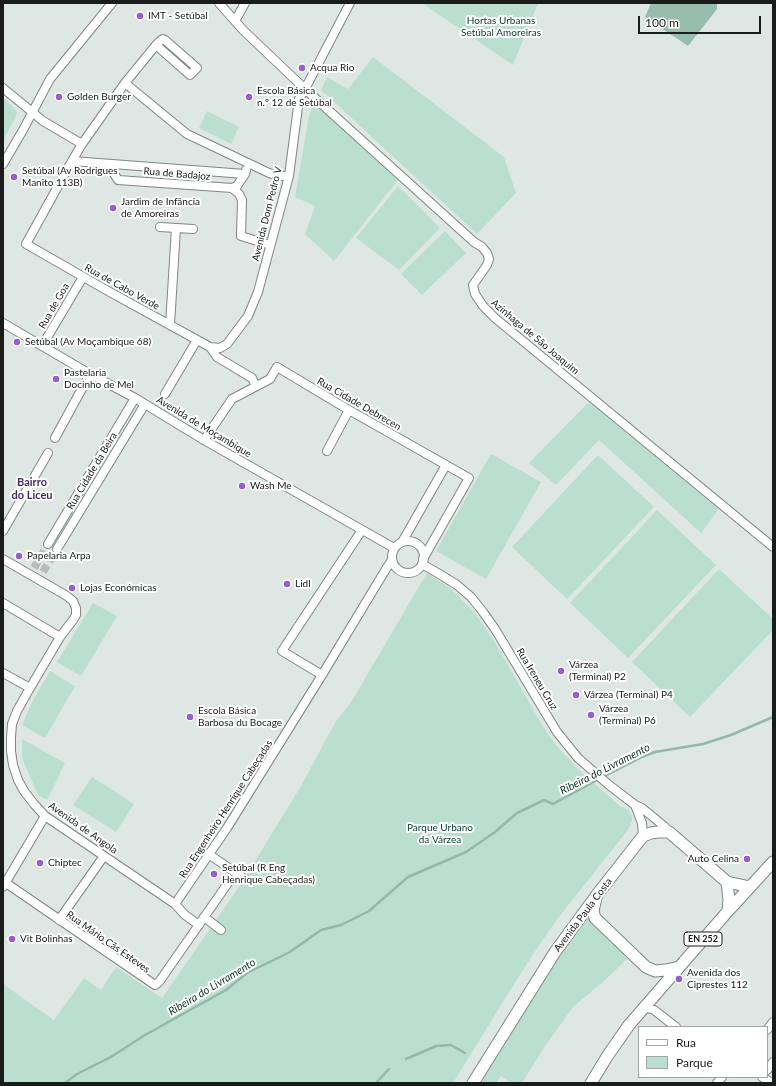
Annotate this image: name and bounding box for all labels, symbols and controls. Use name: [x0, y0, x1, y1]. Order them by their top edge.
scale bar: [640, 8, 763, 34]
place label: IMT - Setúbal: [148, 10, 208, 22]
marker: IMT - Setúbal: [135, 11, 145, 21]
park label: Hortas Urbanas Setúbal Amoreiras: [461, 15, 541, 38]
text: 100 m: [645, 15, 679, 30]
place label: Acqua Rio: [310, 62, 354, 74]
marker: Acqua Rio: [297, 63, 307, 73]
place label: Escola Básica n.º 12 de Setúbal: [257, 85, 332, 108]
place label: Golden Burger: [67, 91, 131, 103]
marker: Golden Burger: [54, 92, 64, 102]
marker: Escola Básica n.º 12 de Setúbal: [244, 92, 254, 102]
place label: Setúbal (Av Rodrigues Manito 113B): [22, 165, 118, 188]
street label: Rua de Badajoz: [143, 165, 211, 183]
street label: Avenida Dom Pedro V: [249, 166, 285, 262]
marker: Setúbal (Av Rodrigues Manito 113B): [9, 172, 19, 182]
place label: Jardim de Infância de Amoreiras: [121, 196, 200, 220]
marker: Jardim de Infância de Amoreiras: [108, 203, 118, 213]
street label: Rua de Cabo Verde: [82, 261, 162, 313]
street label: Rua de Goa: [36, 281, 72, 331]
street label: Azinhaga de São Joaquim: [489, 297, 581, 377]
place label: Setúbal (Av Moçambique 68): [25, 336, 151, 348]
marker: Setúbal (Av Moçambique 68): [12, 337, 22, 347]
place label: Pastelaria Docinho de Mel: [64, 367, 134, 390]
marker: Pastelaria Docinho de Mel: [51, 374, 61, 384]
street label: Rua Cidade Debrecen: [315, 375, 403, 433]
street label: Avenida de Moçambique: [154, 394, 254, 460]
street label: Rua Cidade da Beira: [64, 430, 120, 512]
district label: Bairro do Liceu: [11, 475, 53, 501]
place label: Wash Me: [250, 480, 292, 492]
marker: Wash Me: [237, 481, 247, 491]
place label: Papelaria Arpa: [27, 550, 91, 562]
marker: Papelaria Arpa: [14, 551, 24, 561]
place label: Lidl: [295, 578, 310, 590]
marker: Lidl: [282, 579, 292, 589]
place label: Lojas Económicas: [80, 582, 157, 594]
marker: Lojas Económicas: [67, 583, 77, 593]
street label: Rua Ireneu Cruz: [514, 646, 560, 712]
place label: Várzea (Terminal) P2: [569, 659, 626, 682]
marker: Várzea (Terminal) P2: [556, 666, 566, 676]
place label: Várzea (Terminal) P4: [584, 689, 673, 701]
marker: Várzea (Terminal) P4: [571, 690, 581, 700]
place label: Várzea (Terminal) P6: [599, 703, 656, 726]
place label: Escola Básica Barbosa du Bocage: [198, 705, 282, 728]
marker: Várzea (Terminal) P6: [586, 710, 596, 720]
marker: Escola Básica Barbosa du Bocage: [185, 712, 195, 722]
street label: Rua Engenheiro Henrique Cabeçadas: [177, 738, 275, 880]
water label: Ribeira do Livramento: [558, 741, 652, 797]
street label: Avenida de Angola: [46, 800, 120, 856]
park label: Parque Urbano da Várzea: [407, 822, 473, 846]
place label: Auto Celina: [688, 853, 739, 865]
marker: Auto Celina: [742, 854, 752, 864]
place label: Chiptec: [48, 857, 82, 869]
marker: Chiptec: [35, 858, 45, 868]
place label: Setúbal (R Eng Henrique Cabeçadas): [222, 862, 315, 886]
marker: Setúbal (R Eng Henrique Cabeçadas): [209, 869, 219, 879]
street label: Avenida Paula Costa: [551, 876, 615, 954]
street label: Rua Mário Cãs Esteves: [64, 909, 152, 975]
road number: EN 252: [684, 932, 722, 946]
place label: Vit Bolinhas: [20, 933, 73, 945]
marker: Vit Bolinhas: [7, 934, 17, 944]
water label: Ribeira do Livramento: [166, 956, 258, 1018]
place label: Avenida dos Ciprestes 112: [687, 967, 748, 990]
marker: Avenida dos Ciprestes 112: [674, 974, 684, 984]
legend: [638, 1026, 768, 1078]
text: Rua: [676, 1035, 696, 1050]
text: Parque: [676, 1055, 713, 1070]

